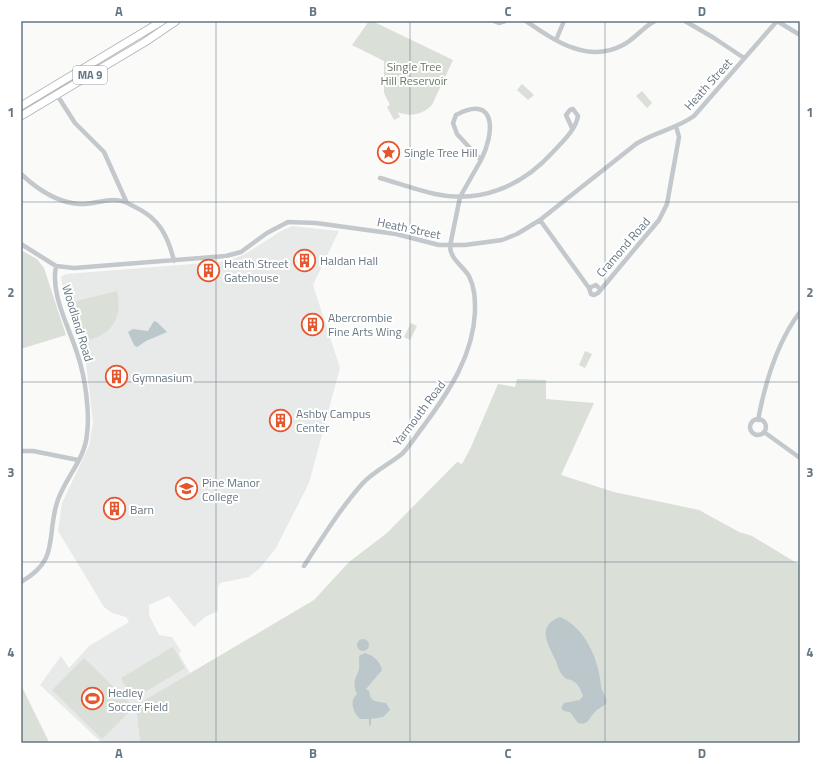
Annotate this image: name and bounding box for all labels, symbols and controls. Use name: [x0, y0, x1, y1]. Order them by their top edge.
text: A: [115, 1, 123, 21]
text: B: [309, 1, 317, 21]
text: C: [504, 1, 512, 21]
text: D: [698, 1, 706, 21]
street label: Heath Street: [679, 53, 737, 114]
park label: Single Tree Hill Reservoir: [381, 57, 447, 90]
road number: MA 9: [73, 66, 107, 84]
text: 1: [7, 102, 15, 122]
text: 1: [806, 102, 814, 122]
place icon: Single Tree Hill: [375, 139, 401, 165]
place label: Single Tree Hill: [404, 143, 478, 162]
street label: Heath Street: [376, 212, 443, 244]
street label: Cramond Road: [591, 213, 655, 281]
building icon: Haldan Hall: [291, 247, 317, 273]
place label: Haldan Hall: [320, 251, 378, 270]
place label: Heath Street Gatehouse: [224, 254, 289, 287]
building icon: Heath Street Gatehouse: [196, 257, 222, 283]
text: 2: [7, 282, 15, 302]
street label: Woodland Road: [57, 282, 99, 364]
text: 2: [806, 282, 814, 302]
place label: Abercrombie Fine Arts Wing: [328, 308, 402, 341]
building icon: Abercrombie Fine Arts Wing: [300, 311, 326, 337]
building icon: Gymnasium: [104, 364, 130, 390]
place label: Gymnasium: [132, 368, 192, 387]
street label: Yarmouth Road: [388, 376, 450, 450]
place label: Ashby Campus Center: [296, 404, 371, 437]
building icon: Ashby Campus Center: [268, 407, 294, 433]
text: 3: [7, 462, 15, 482]
text: 3: [806, 462, 814, 482]
place label: Pine Manor College: [202, 473, 260, 506]
school or university icon: Pine Manor College: [174, 476, 200, 502]
building icon: Barn: [102, 496, 128, 522]
place label: Barn: [130, 500, 154, 519]
text: 4: [7, 642, 15, 662]
text: 4: [806, 642, 814, 662]
place label: Hedley Soccer Field: [108, 683, 168, 716]
sports icon: Hedley Soccer Field: [80, 686, 106, 712]
text: A: [115, 743, 123, 763]
text: B: [309, 743, 317, 763]
text: C: [504, 743, 512, 763]
text: D: [698, 743, 706, 763]

